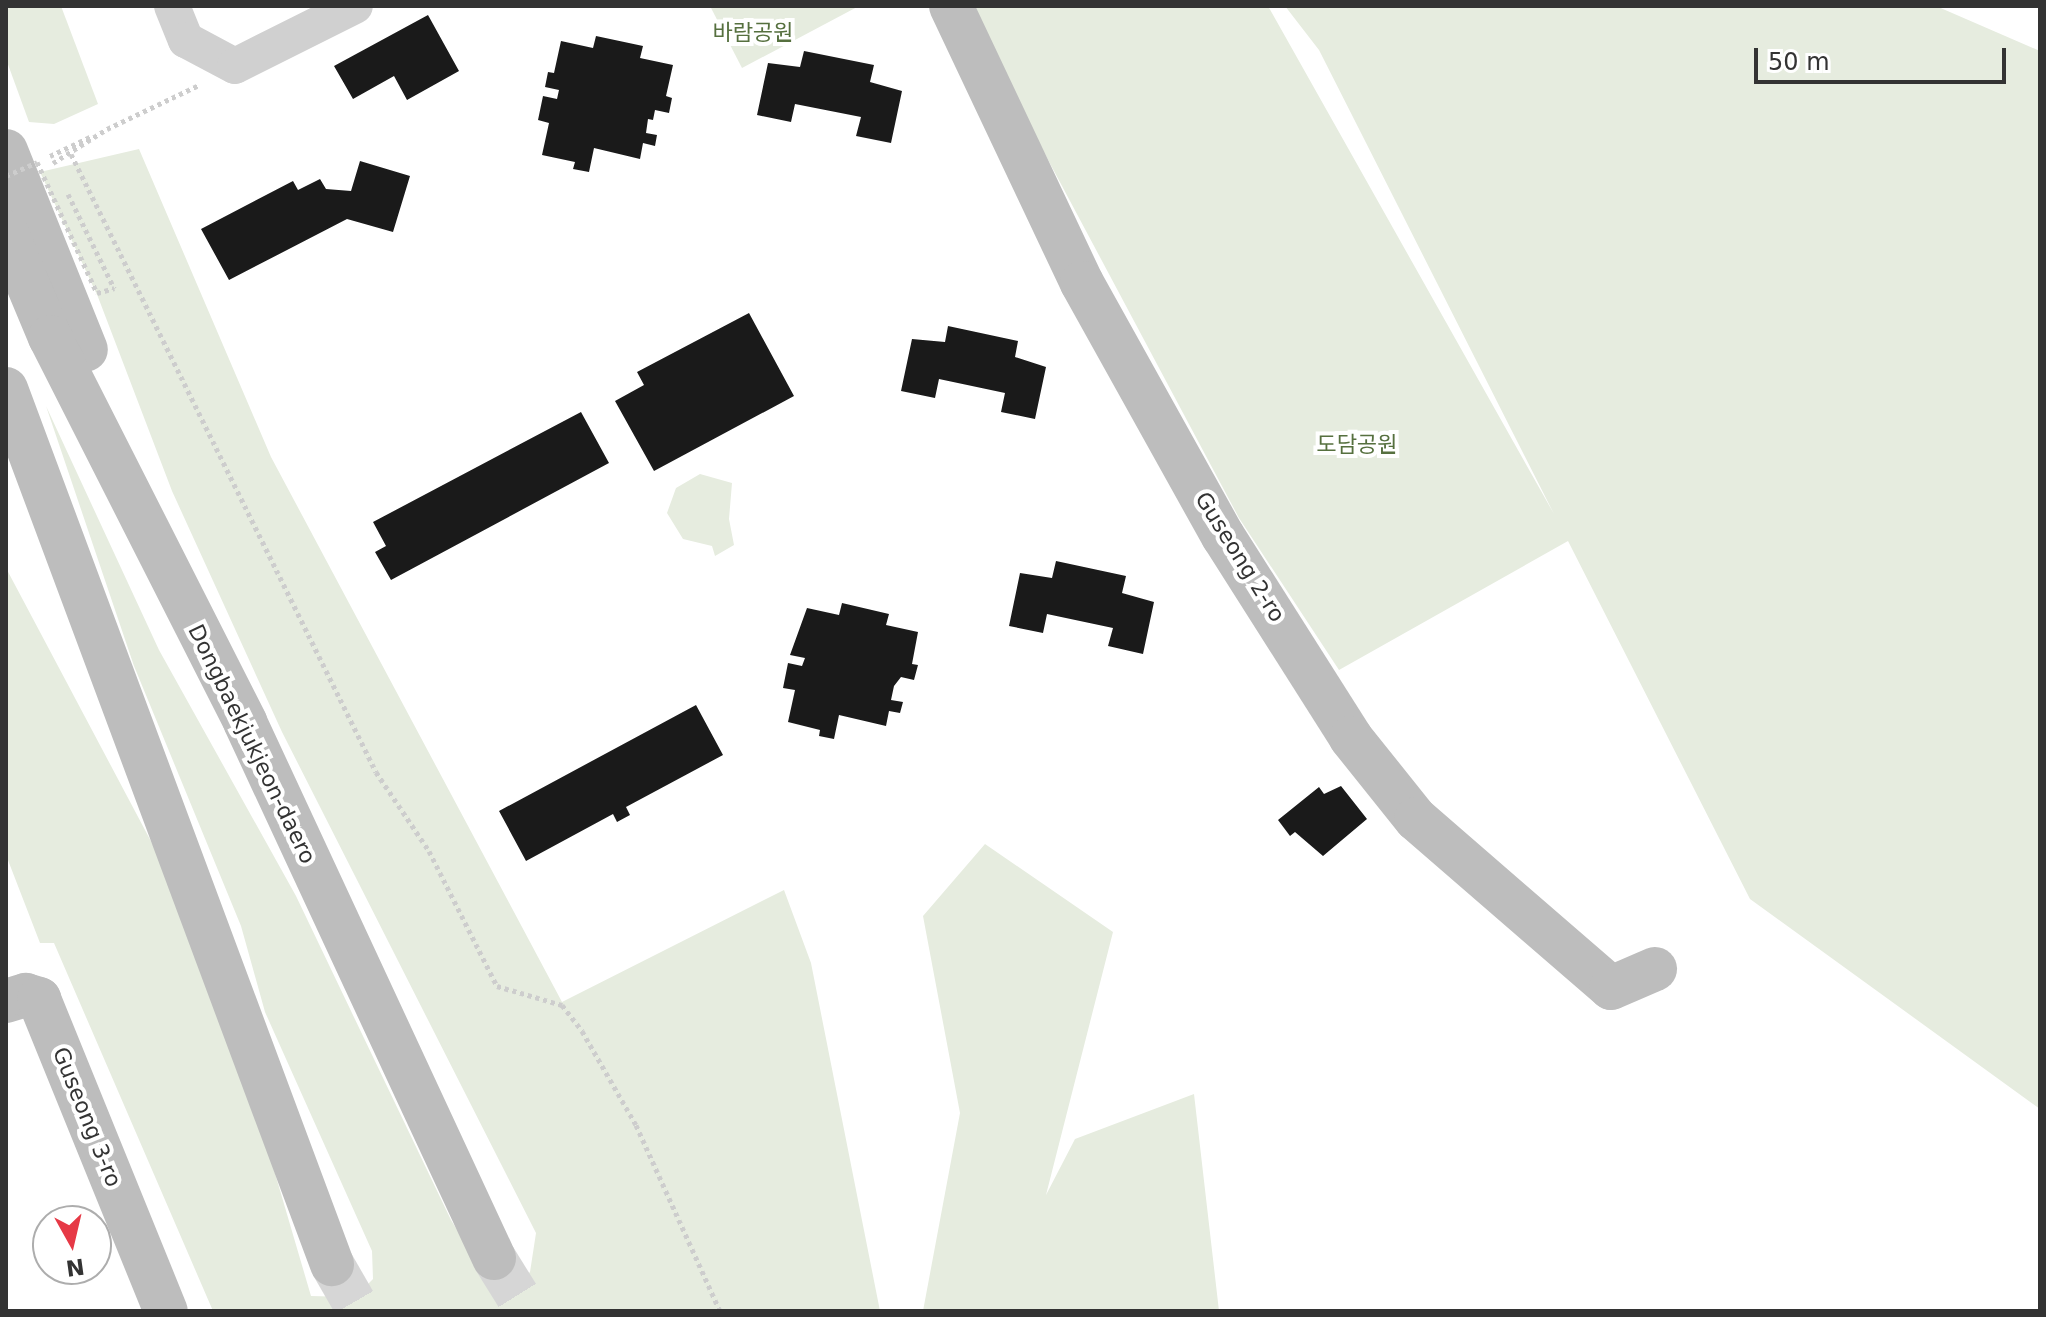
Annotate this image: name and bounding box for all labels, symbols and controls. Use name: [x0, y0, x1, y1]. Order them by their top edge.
park label: 바람공원: [713, 20, 793, 46]
scale bar: [1758, 32, 2010, 82]
text: 50 m: [1768, 48, 1830, 76]
park label: 도담공원: [1317, 432, 1397, 458]
street label: Guseong 2-ro: [1190, 487, 1290, 627]
street label: Dongbaekjukjeon-daero: [183, 620, 321, 868]
street label: Guseong 3-ro: [47, 1043, 127, 1191]
north arrow: [32, 1205, 112, 1285]
text: N: [64, 1254, 86, 1281]

